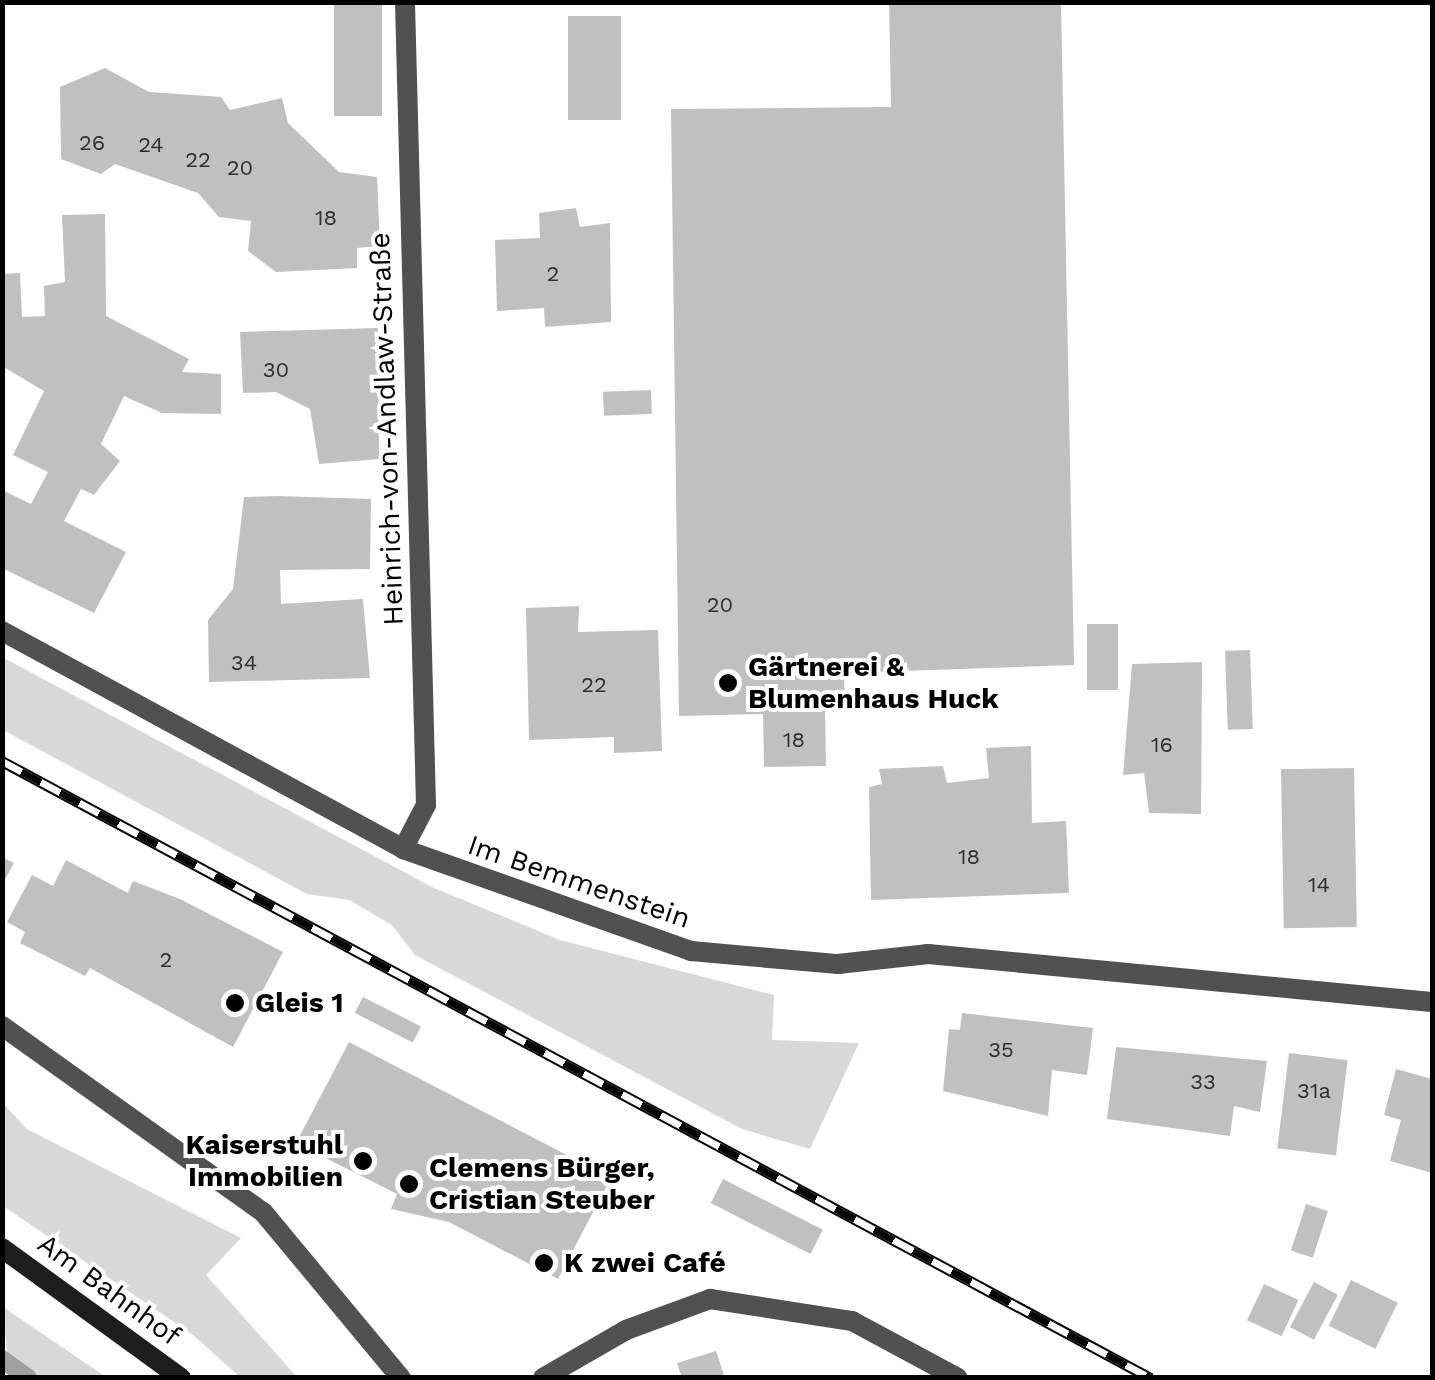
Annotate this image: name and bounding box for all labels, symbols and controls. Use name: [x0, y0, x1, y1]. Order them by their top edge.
house number: 26: [79, 130, 105, 156]
house number: 24: [138, 132, 164, 158]
house number: 22: [185, 147, 211, 173]
house number: 20: [227, 155, 253, 181]
house number: 18: [315, 205, 337, 231]
street label: Heinrich-von-Andlaw-Straße: [363, 232, 411, 626]
house number: 2: [547, 261, 559, 287]
house number: 30: [263, 357, 289, 383]
house number: 20: [707, 592, 733, 618]
house number: 34: [231, 650, 257, 676]
place label: Gärtnerei & Blumenhaus Huck: [748, 650, 999, 716]
house number: 22: [581, 672, 607, 698]
marker: Gärtnerei & Blumenhaus Huck: [717, 672, 739, 694]
house number: 18: [783, 727, 805, 753]
house number: 16: [1151, 732, 1173, 758]
street label: Im Bemmenstein: [463, 828, 695, 936]
house number: 18: [958, 844, 980, 870]
house number: 14: [1308, 872, 1330, 898]
house number: 2: [160, 947, 172, 973]
place label: Gleis 1: [255, 986, 344, 1020]
marker: Gleis 1: [224, 992, 246, 1014]
house number: 35: [988, 1037, 1014, 1063]
house number: 33: [1190, 1069, 1216, 1095]
house number: 31a: [1297, 1078, 1331, 1104]
place label: Kaiserstuhl Immobilien: [186, 1128, 343, 1194]
marker: Kaiserstuhl Immobilien: [352, 1150, 374, 1172]
place label: Clemens Bürger, Cristian Steuber: [429, 1151, 655, 1217]
marker: Clemens Bürger, Cristian Steuber: [398, 1173, 420, 1195]
street label: Am Bahnhof: [31, 1227, 187, 1353]
place label: K zwei Café: [564, 1246, 726, 1280]
marker: K zwei Café: [533, 1252, 555, 1274]

